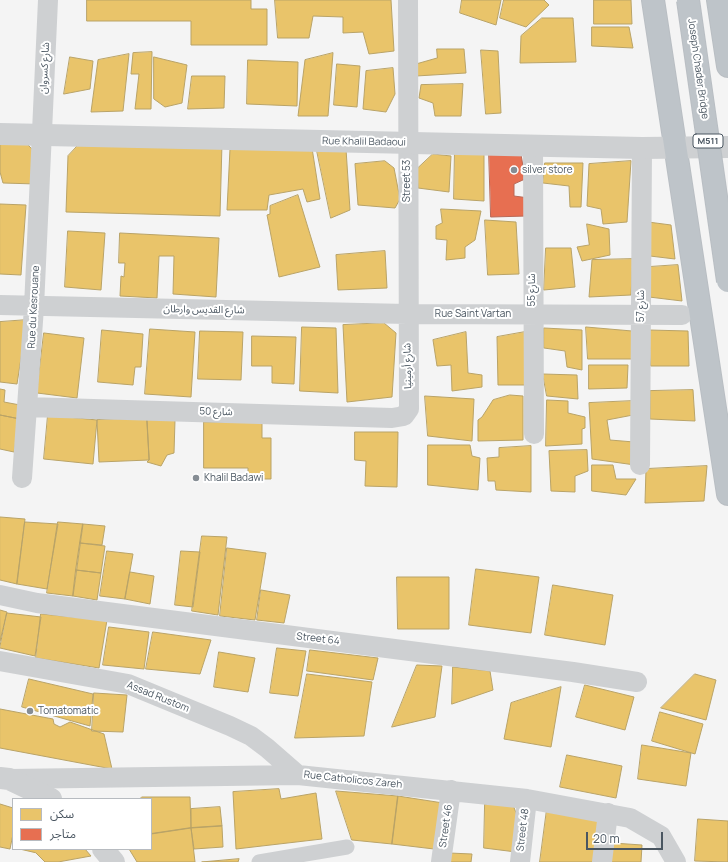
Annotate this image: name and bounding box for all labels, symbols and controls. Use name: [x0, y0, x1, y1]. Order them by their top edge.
street label: Joseph Chader Bridge: [685, 18, 711, 120]
street label: شارع كسروان: [38, 42, 52, 94]
road number: M511: [693, 134, 723, 148]
street label: Rue Khalil Badaoui: [322, 135, 406, 149]
street label: Street 53: [401, 160, 413, 202]
place label: silver store: [522, 164, 573, 176]
marker: silver store: [509, 165, 519, 175]
street label: Rue du Kesrouane: [26, 265, 42, 349]
street label: شارع 55: [526, 273, 538, 307]
street label: شارع 57: [635, 290, 647, 322]
street label: شارع القديس وارطان: [163, 303, 245, 317]
street label: Rue Saint Vartan: [435, 308, 511, 320]
street label: شارع أرمينيا: [402, 343, 414, 389]
street label: شارع 50: [199, 405, 233, 419]
place label: Khalil Badawi: [204, 472, 263, 484]
marker: Khalil Badawi: [191, 473, 201, 483]
street label: Street 64: [296, 630, 340, 648]
street label: Assad Rustom: [125, 679, 191, 715]
place label: Tomatomatic: [38, 705, 99, 717]
marker: Tomatomatic: [25, 706, 35, 716]
street label: Rue Catholicos Zareh: [303, 769, 403, 791]
legend: [12, 798, 152, 850]
street label: Street 46: [437, 804, 455, 848]
text: سكن: [50, 805, 74, 822]
street label: Street 48: [514, 808, 532, 852]
scale bar: [588, 824, 665, 850]
text: متاجر: [50, 825, 76, 842]
text: 20 m: [593, 830, 620, 847]

